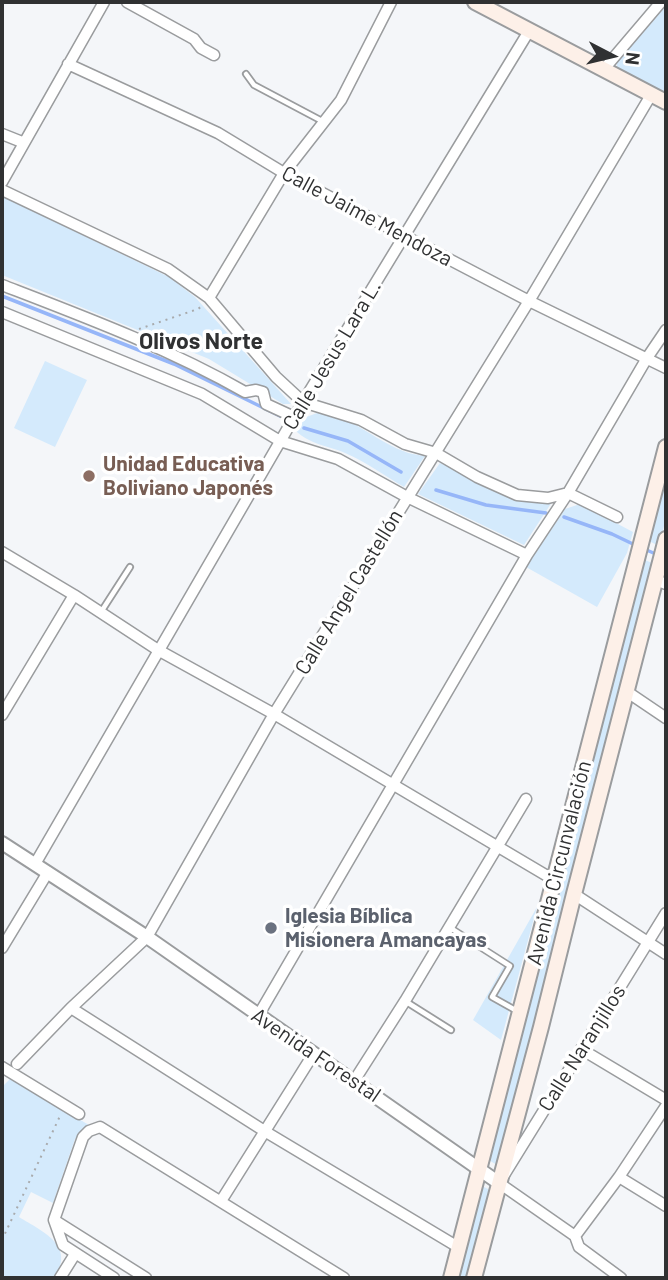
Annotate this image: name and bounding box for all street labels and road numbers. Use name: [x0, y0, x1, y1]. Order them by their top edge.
street label: Calle Jaime Mendoza: [277, 160, 457, 272]
street label: Calle Jesus Lara L.: [277, 276, 387, 434]
street label: Calle Angel Castellón: [290, 505, 408, 679]
street label: Avenida Circunvalación: [521, 758, 597, 968]
street label: Calle Naranjillos: [533, 980, 631, 1116]
street label: Avenida Forestal: [247, 1003, 385, 1107]

